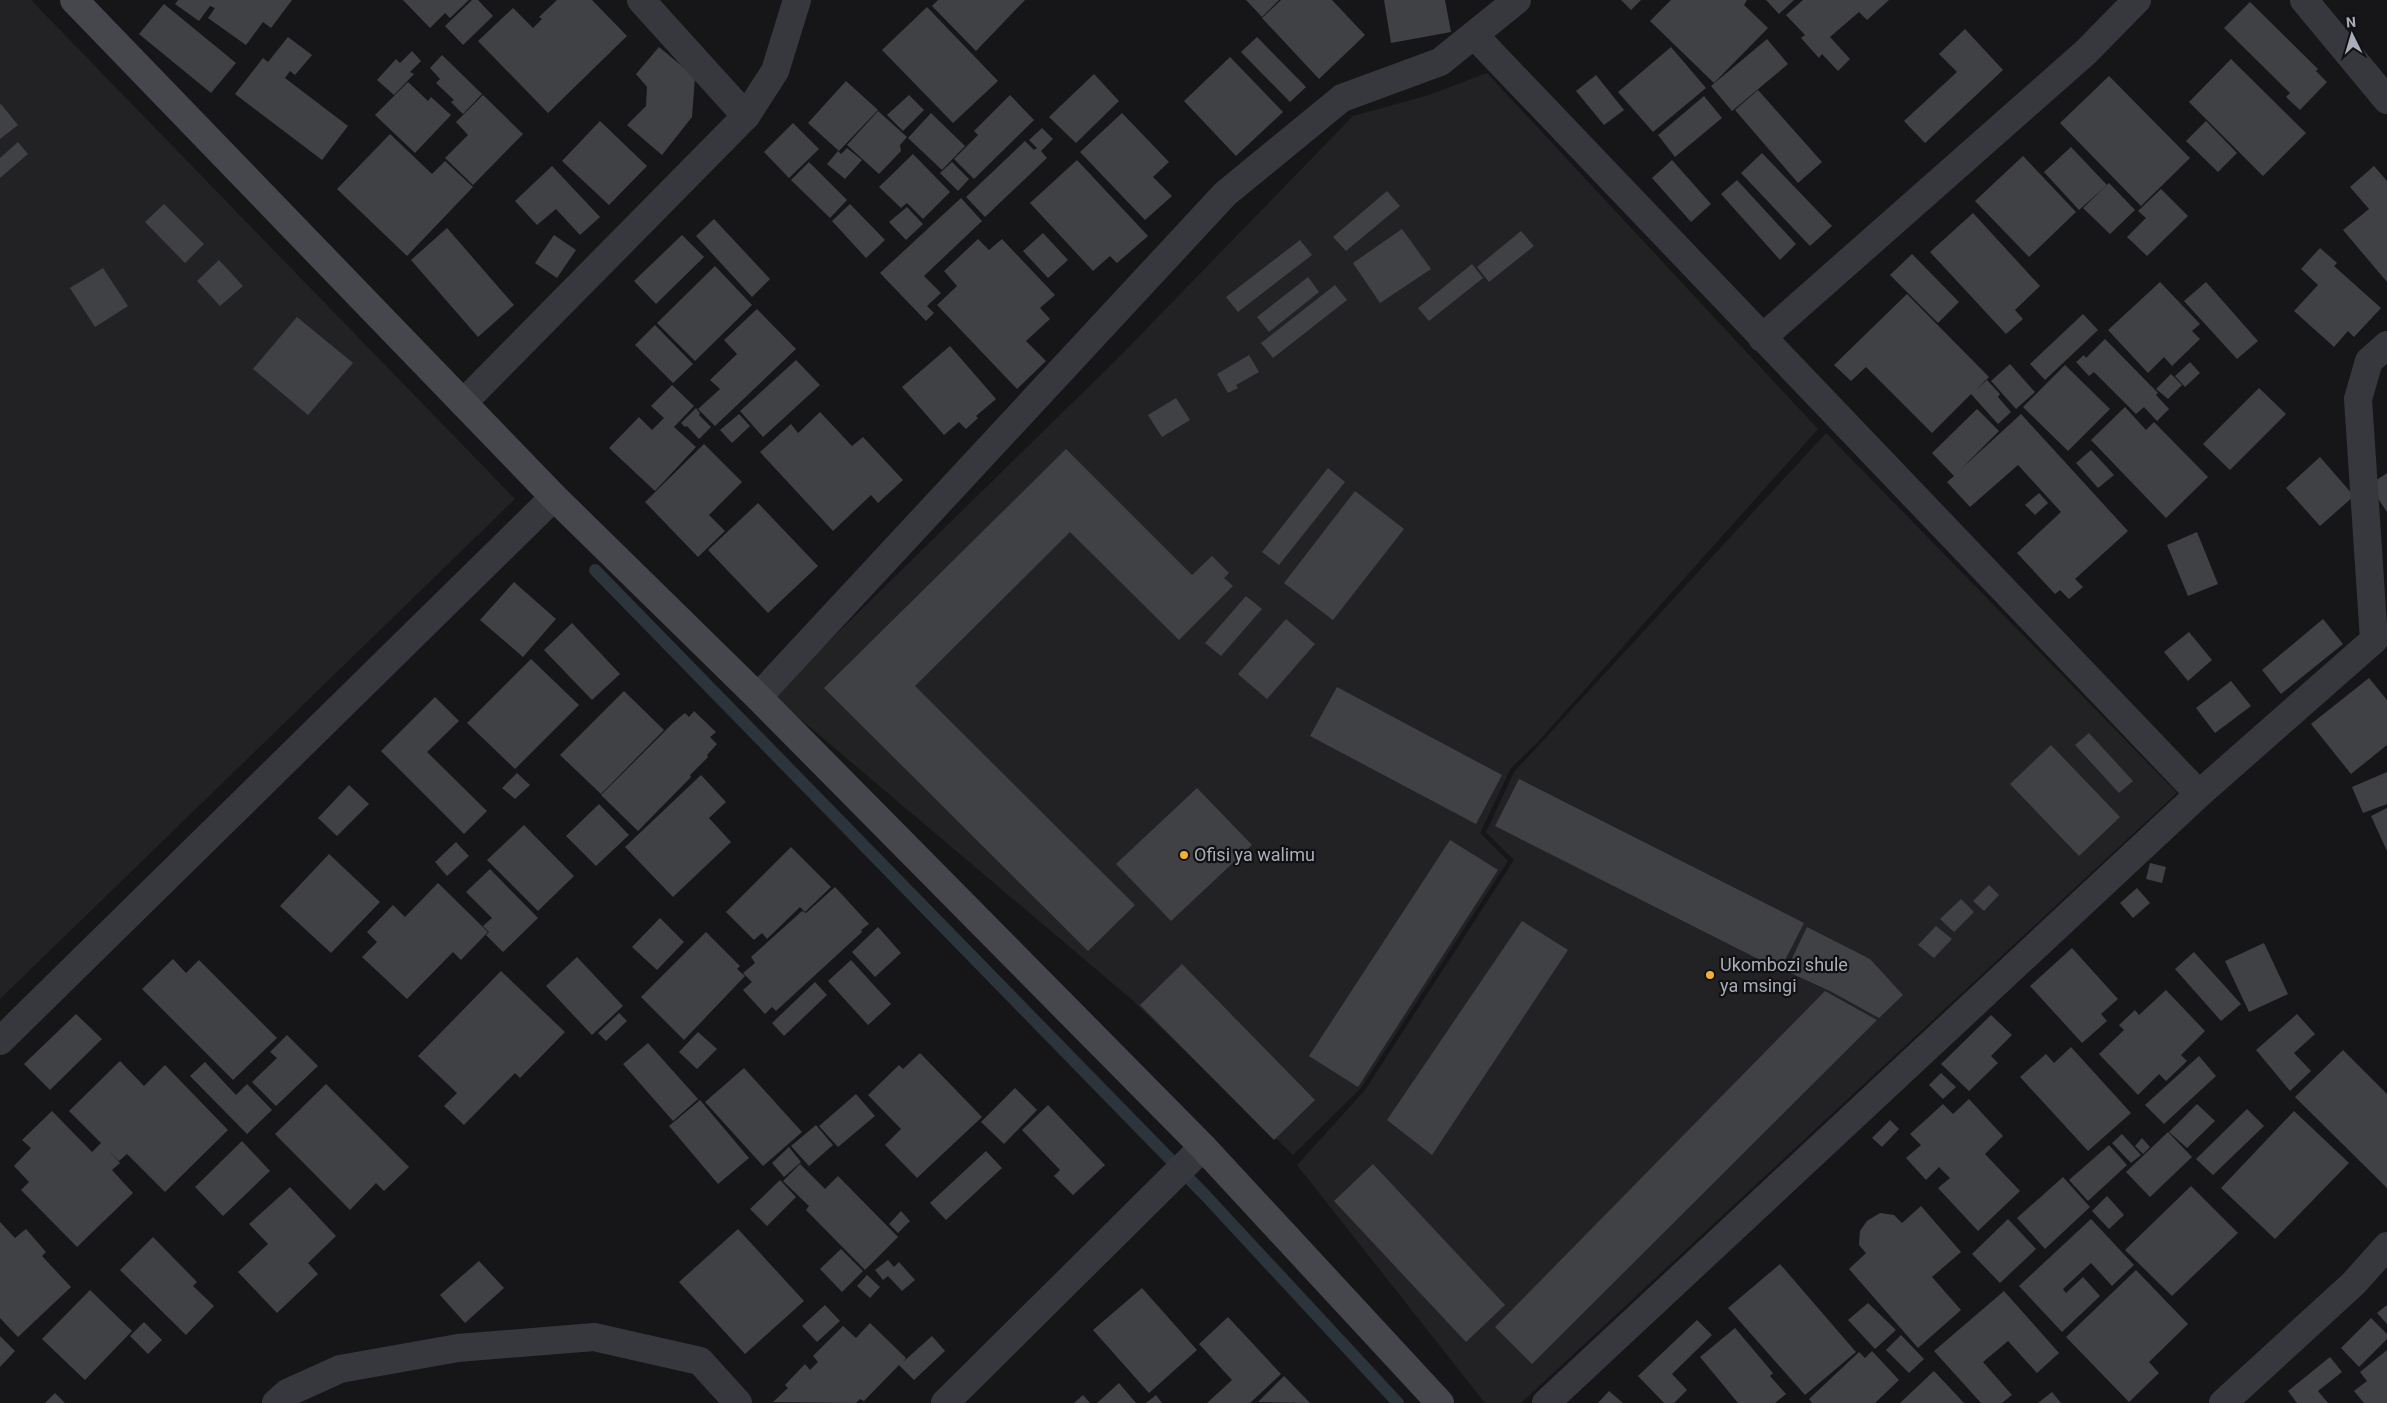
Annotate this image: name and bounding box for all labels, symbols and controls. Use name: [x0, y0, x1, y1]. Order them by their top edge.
north arrow: [2327, 10, 2377, 60]
text: N: [2345, 14, 2356, 30]
place label: Ofisi ya walimu: [1194, 844, 1315, 865]
marker: Ofisi ya walimu: [1178, 849, 1190, 861]
place label: Ukombozi shule ya msingi: [1720, 954, 1848, 996]
marker: Ukombozi shule ya msingi: [1704, 969, 1716, 981]

